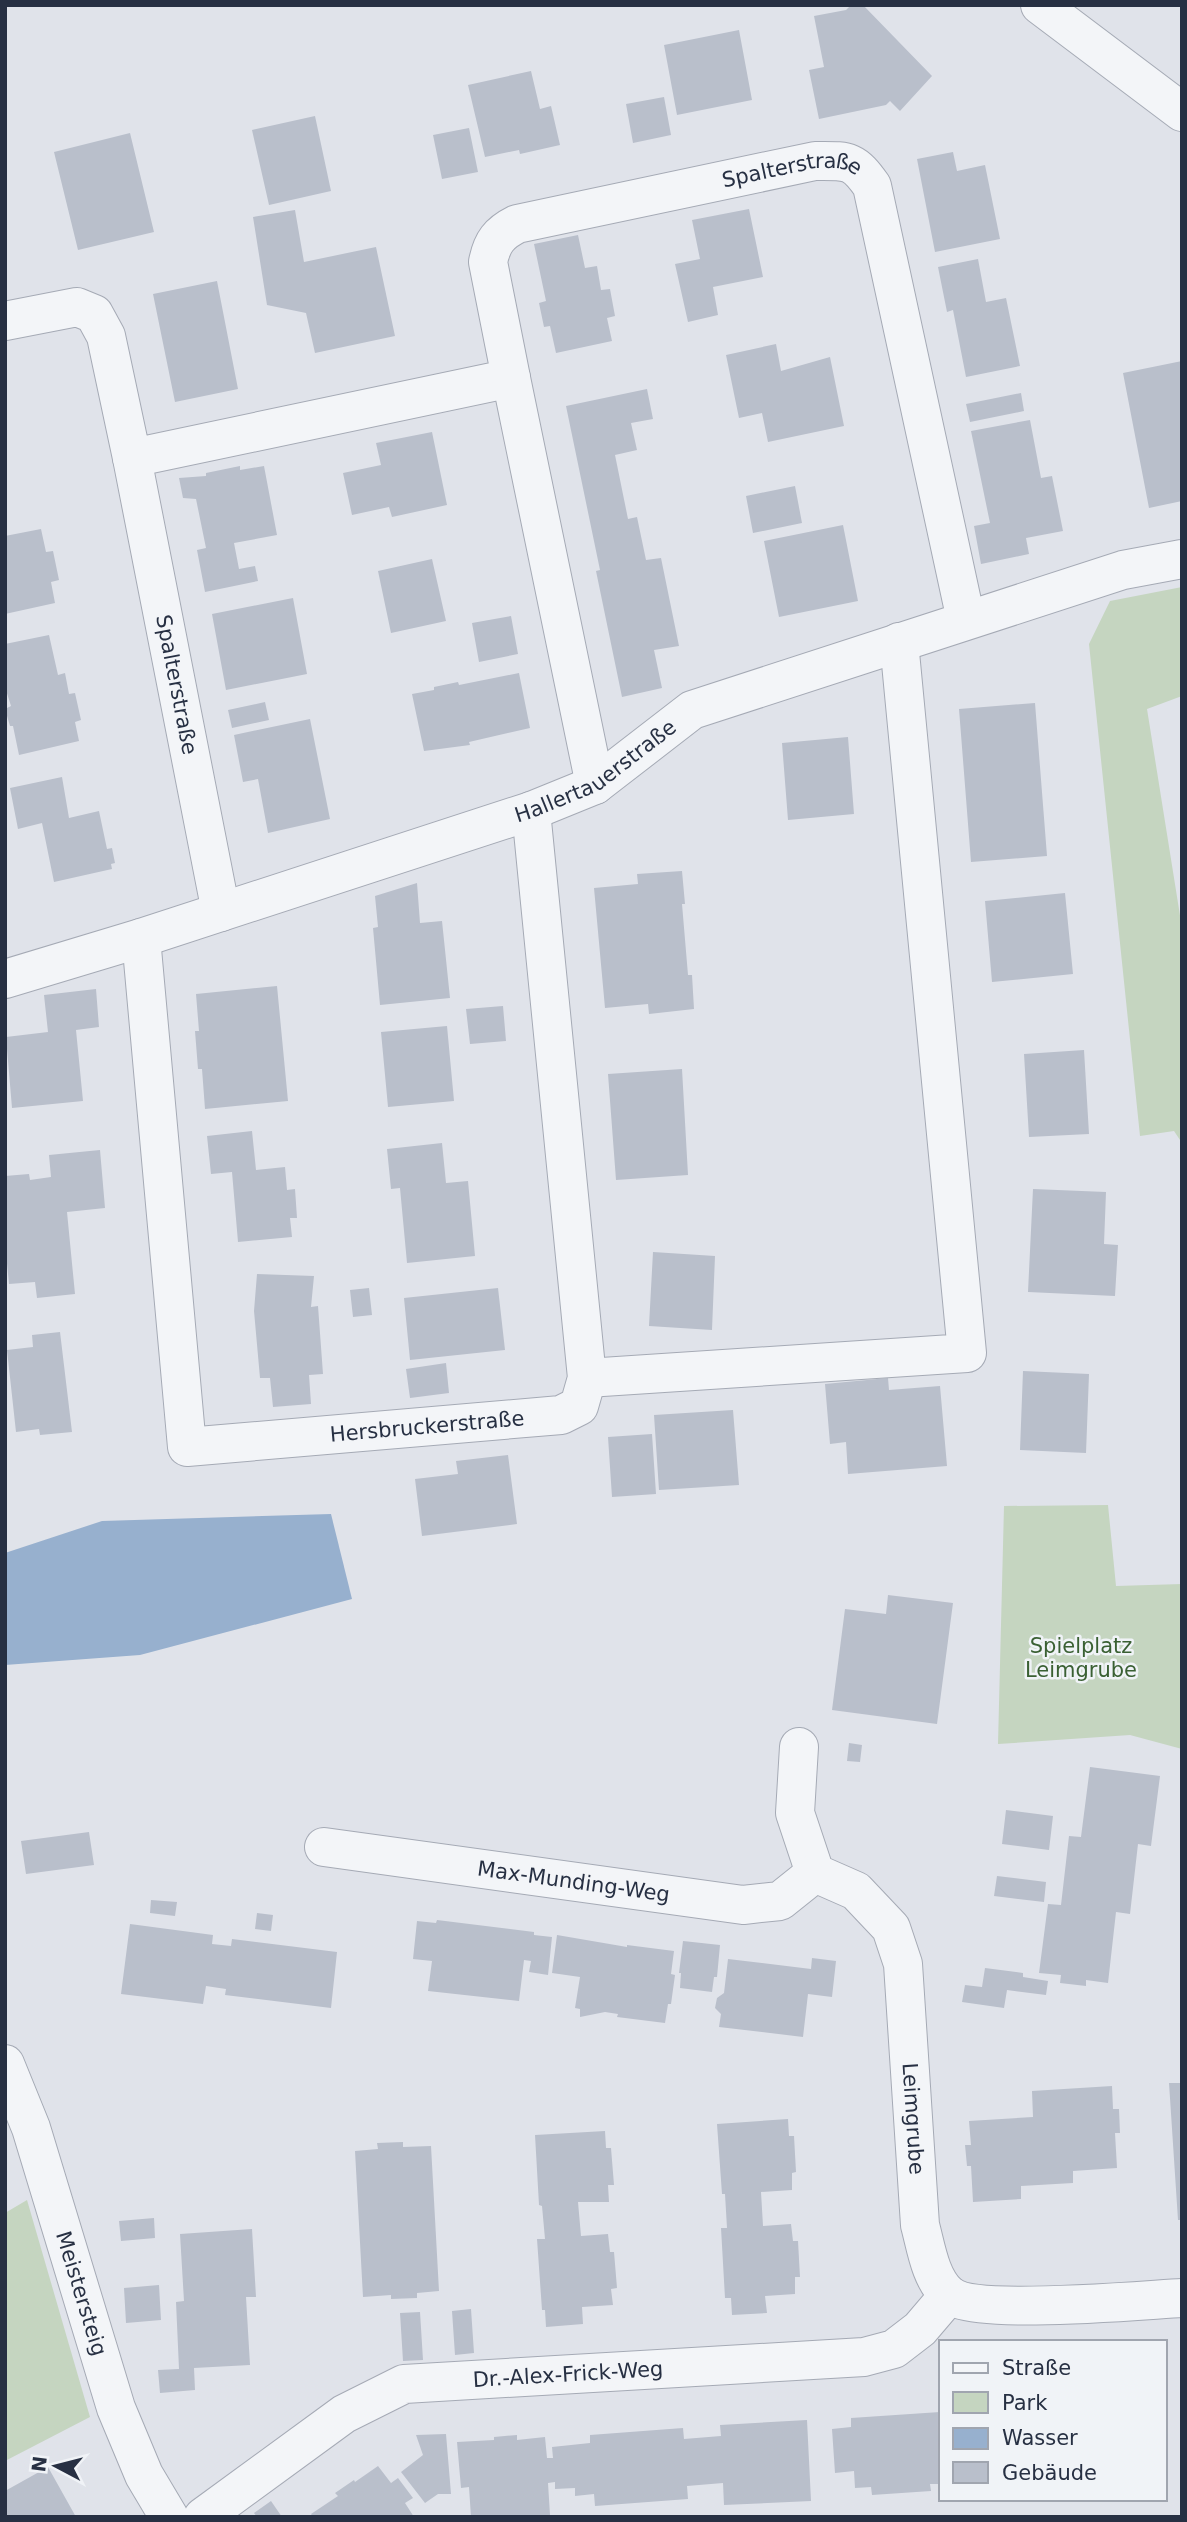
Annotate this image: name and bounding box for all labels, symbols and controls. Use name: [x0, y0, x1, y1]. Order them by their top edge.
street label: Spalterstraße: [720, 149, 867, 192]
street label: Spalterstraße: [151, 613, 202, 757]
street label: Hallertauerstraße: [512, 715, 681, 828]
street label: Hersbruckerstraße: [329, 1406, 525, 1447]
park label: Spielplatz Leimgrube: [1025, 1634, 1137, 1682]
street label: Max-Munding-Weg: [476, 1856, 671, 1907]
street label: Leimgrube: [897, 2062, 929, 2175]
street label: Meistersteig: [51, 2228, 111, 2359]
legend: [939, 2340, 1166, 2501]
text: Straße: [1002, 2356, 1071, 2380]
street label: Dr.-Alex-Frick-Weg: [472, 2357, 664, 2392]
text: Park: [1002, 2391, 1048, 2415]
text: Wasser: [1002, 2426, 1078, 2450]
north arrow: [21, 2431, 91, 2501]
text: N: [27, 2455, 51, 2473]
text: Gebäude: [1002, 2461, 1097, 2485]

